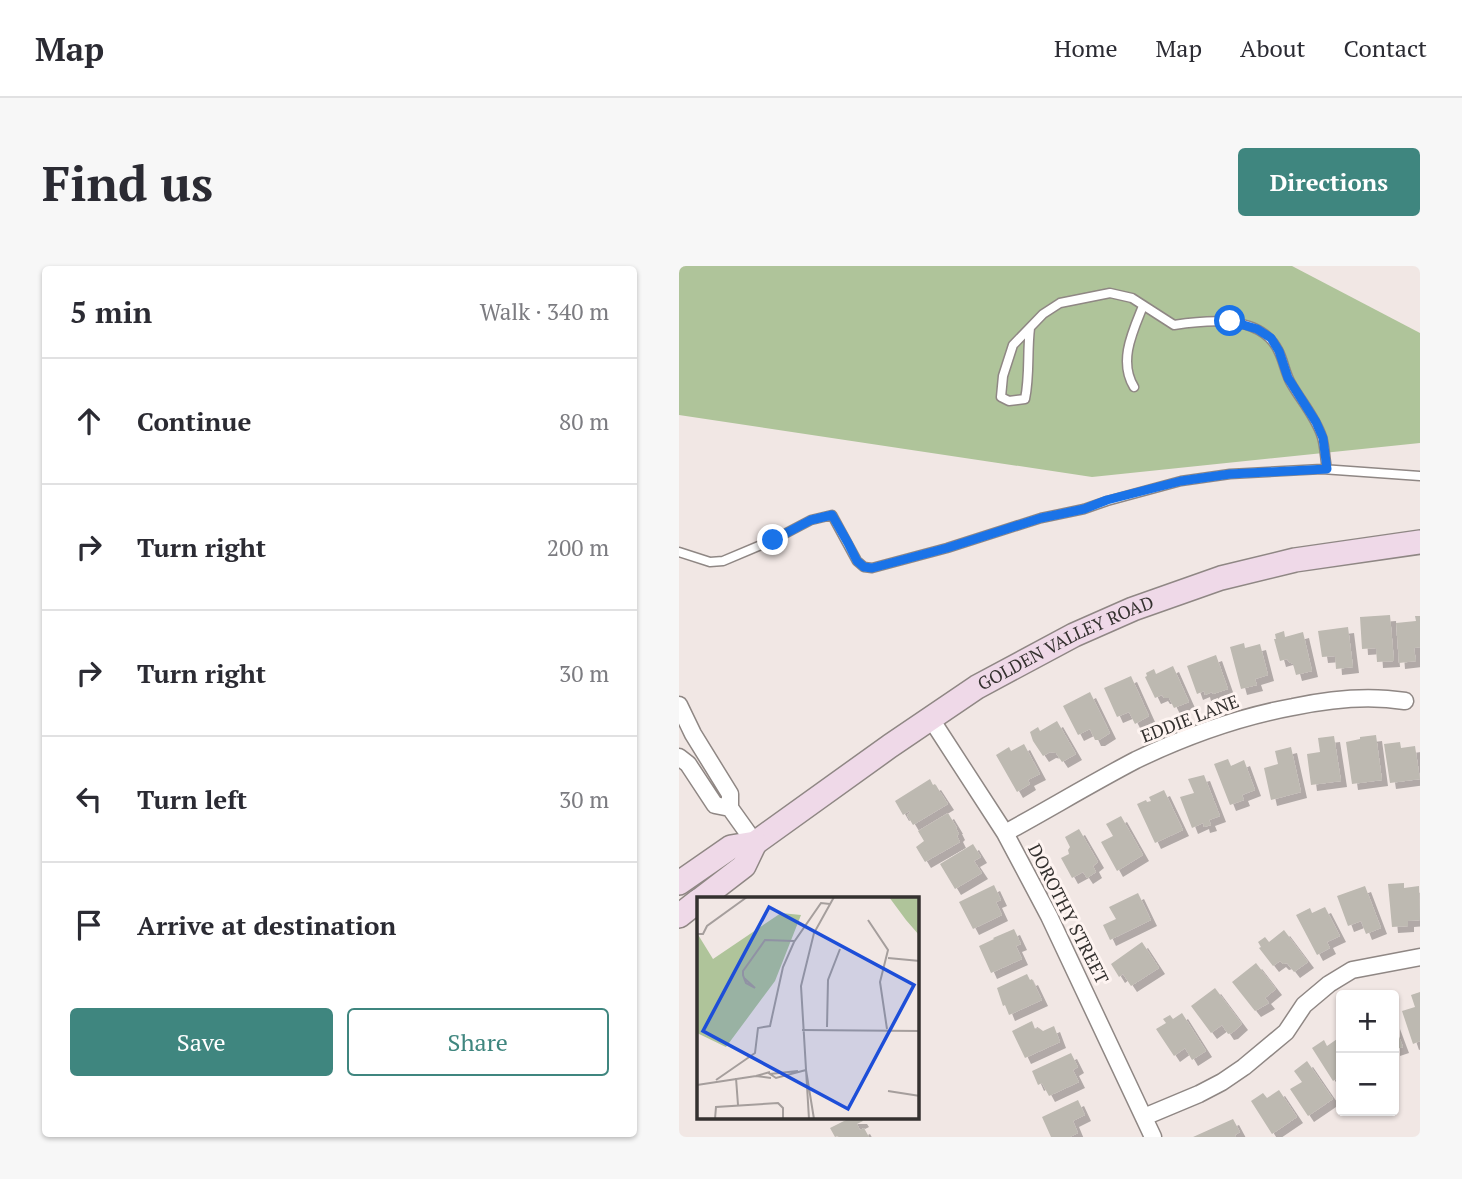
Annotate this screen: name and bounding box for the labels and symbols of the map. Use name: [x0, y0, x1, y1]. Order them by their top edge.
route start: [1214, 305, 1245, 336]
route end: [757, 524, 788, 555]
street label: GOLDEN VALLEY ROAD: [973, 590, 1157, 696]
street label: EDDIE LANE: [1137, 688, 1242, 748]
street label: DOROTHY STREET: [1023, 839, 1115, 988]
inset map: [697, 897, 919, 1119]

